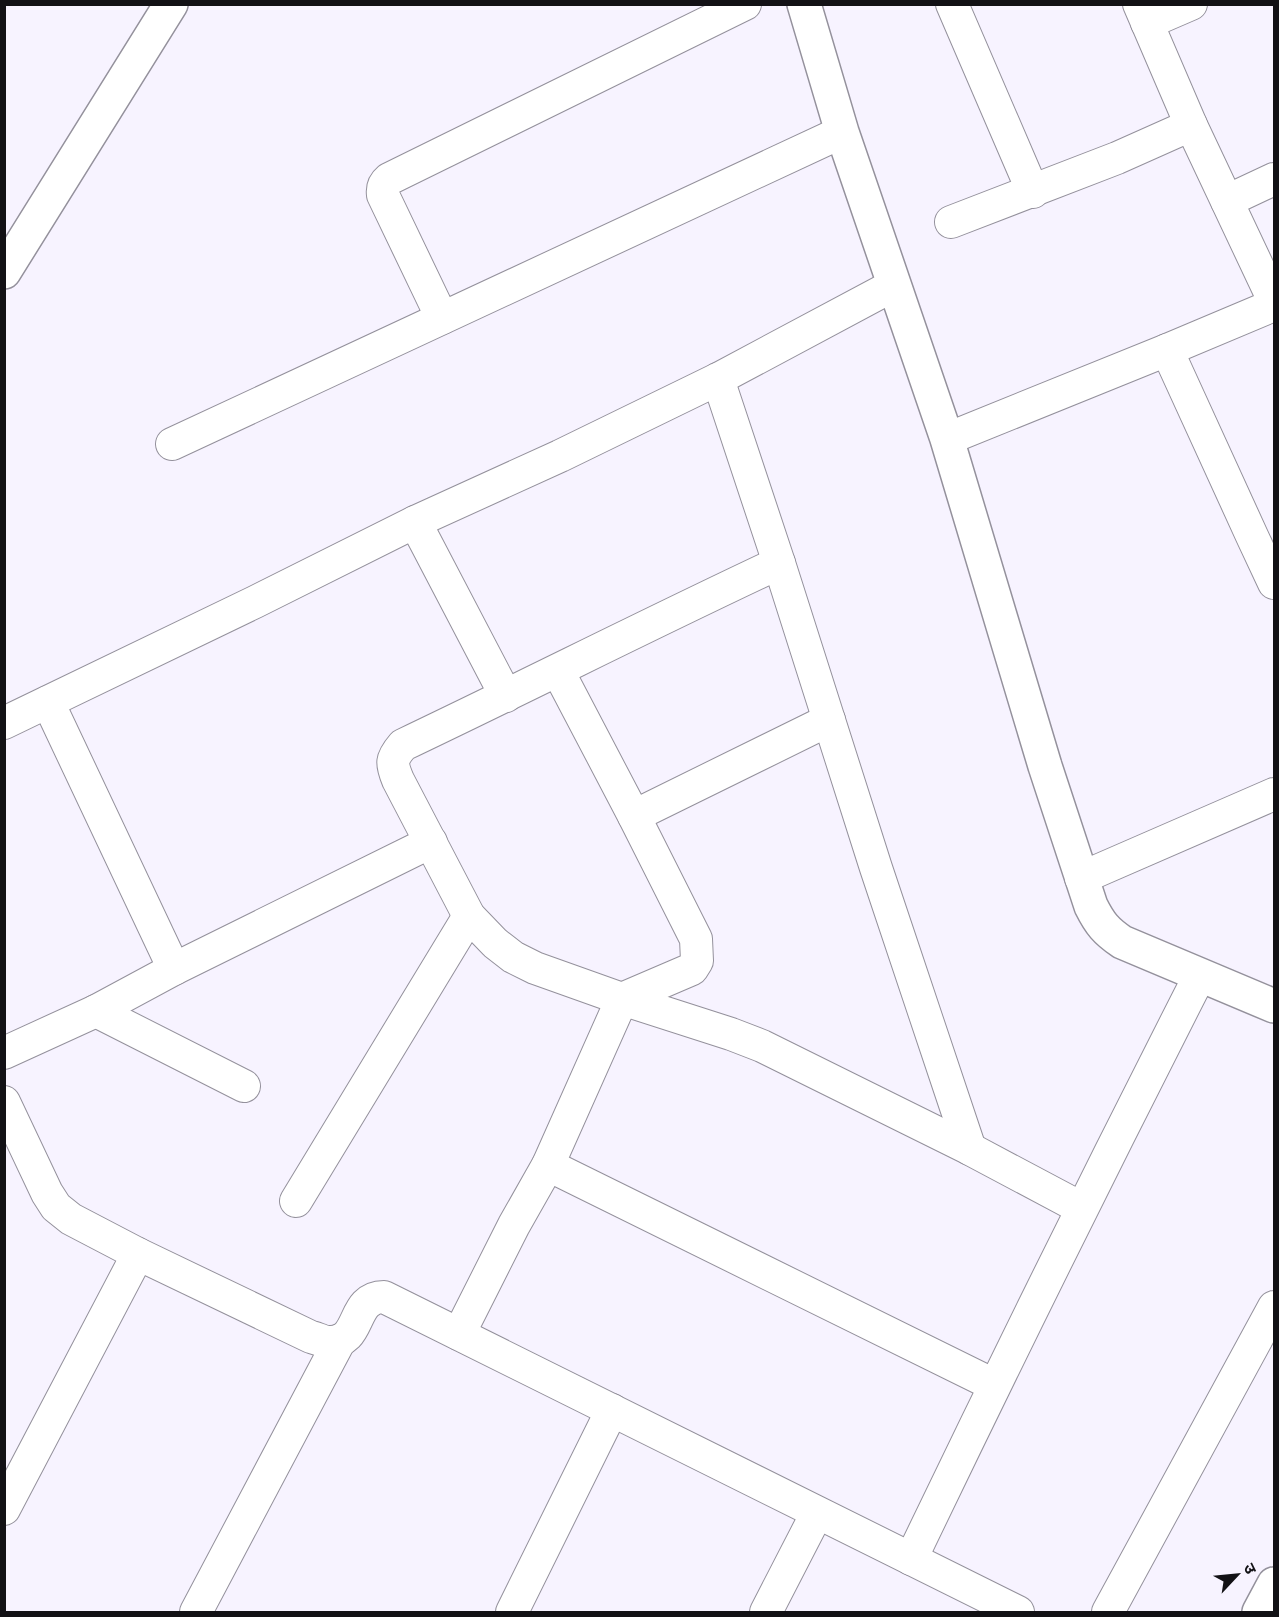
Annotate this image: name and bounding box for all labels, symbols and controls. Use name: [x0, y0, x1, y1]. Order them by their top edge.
north arrow: [1207, 1545, 1267, 1605]
text: उ: [1239, 1560, 1261, 1578]

